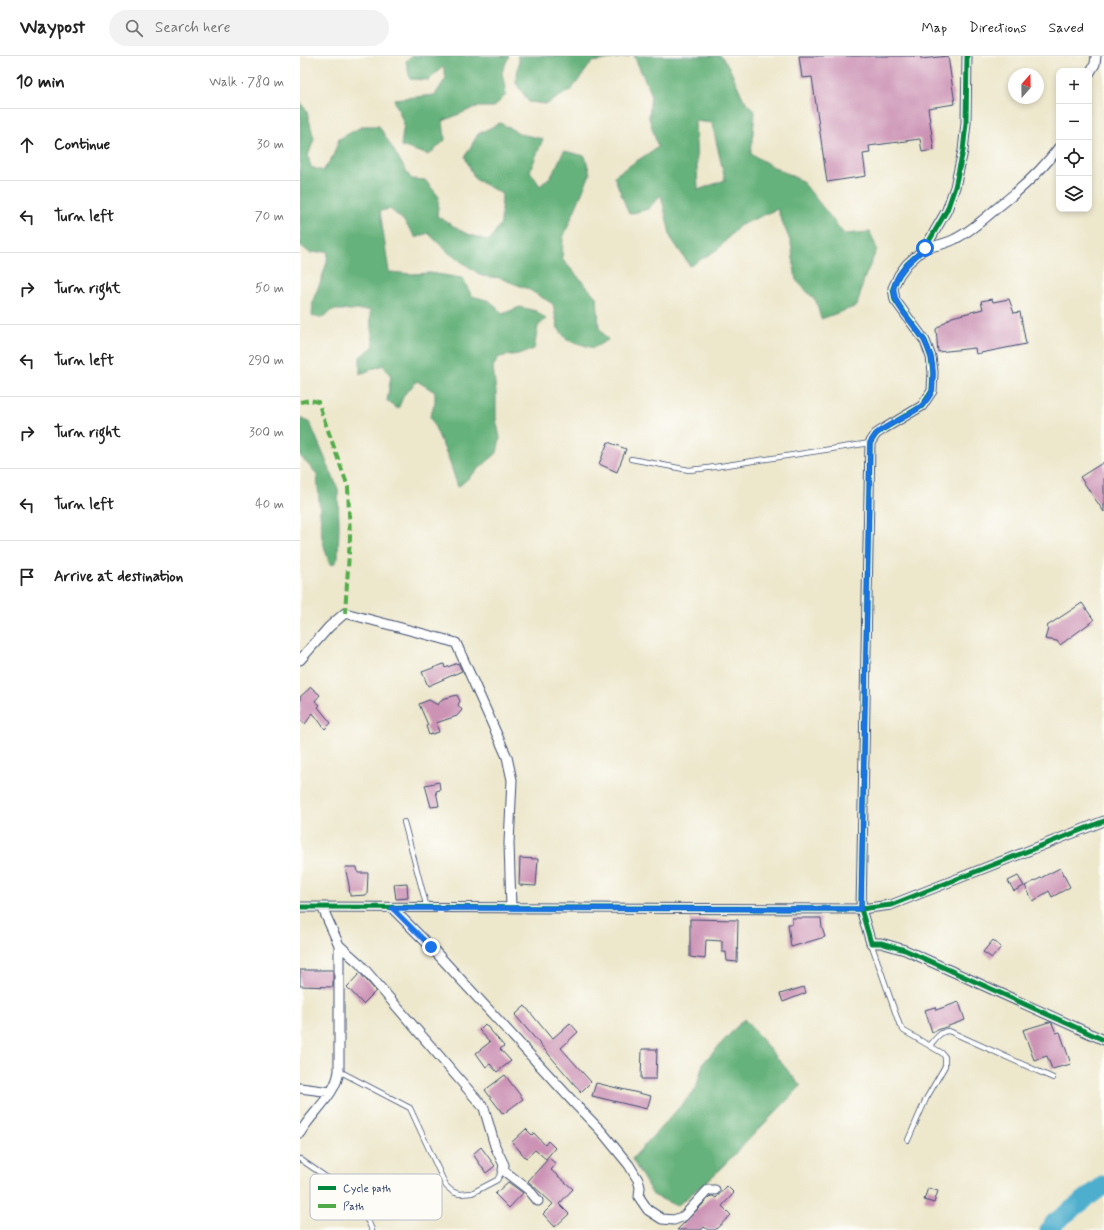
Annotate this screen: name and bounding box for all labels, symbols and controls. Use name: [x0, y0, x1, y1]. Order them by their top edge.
search box: [109, 10, 389, 46]
text: Waypost: [20, 15, 85, 40]
icon: search: [123, 17, 145, 39]
text: Search here: [155, 18, 231, 38]
text: Map: [921, 19, 947, 37]
text: Directions: [969, 19, 1027, 37]
text: Saved: [1049, 19, 1084, 37]
north arrow: [1008, 68, 1044, 104]
map controls: [1056, 68, 1092, 212]
button: +: [1056, 68, 1092, 104]
text: 10 min: [16, 71, 65, 93]
text: Walk · 780 m: [209, 74, 284, 91]
button: −: [1056, 104, 1092, 140]
icon: ahead: [16, 134, 38, 156]
text: Continue: [54, 135, 110, 155]
text: 30 m: [257, 136, 284, 153]
button: locate: [1056, 140, 1092, 176]
button: layers: [1056, 176, 1092, 212]
icon: left: [16, 206, 38, 228]
text: Turn left: [54, 207, 114, 227]
text: 70 m: [255, 208, 284, 225]
route start: [916, 239, 934, 257]
icon: right: [16, 278, 38, 300]
text: Turn right: [54, 279, 121, 299]
text: 50 m: [255, 280, 284, 297]
icon: left: [16, 350, 38, 372]
text: Turn left: [54, 351, 114, 371]
text: 290 m: [248, 352, 284, 369]
icon: right: [16, 422, 38, 444]
text: Turn right: [54, 423, 121, 443]
text: 300 m: [249, 424, 284, 441]
icon: left: [16, 494, 38, 516]
text: Turn left: [54, 495, 114, 515]
text: 40 m: [255, 496, 284, 513]
icon: arrive: [16, 566, 38, 588]
text: Arrive at destination: [54, 567, 183, 587]
route end: [422, 938, 440, 956]
legend: [310, 1174, 442, 1220]
text: Cycle path: [343, 1182, 391, 1196]
text: Path: [343, 1200, 364, 1214]

